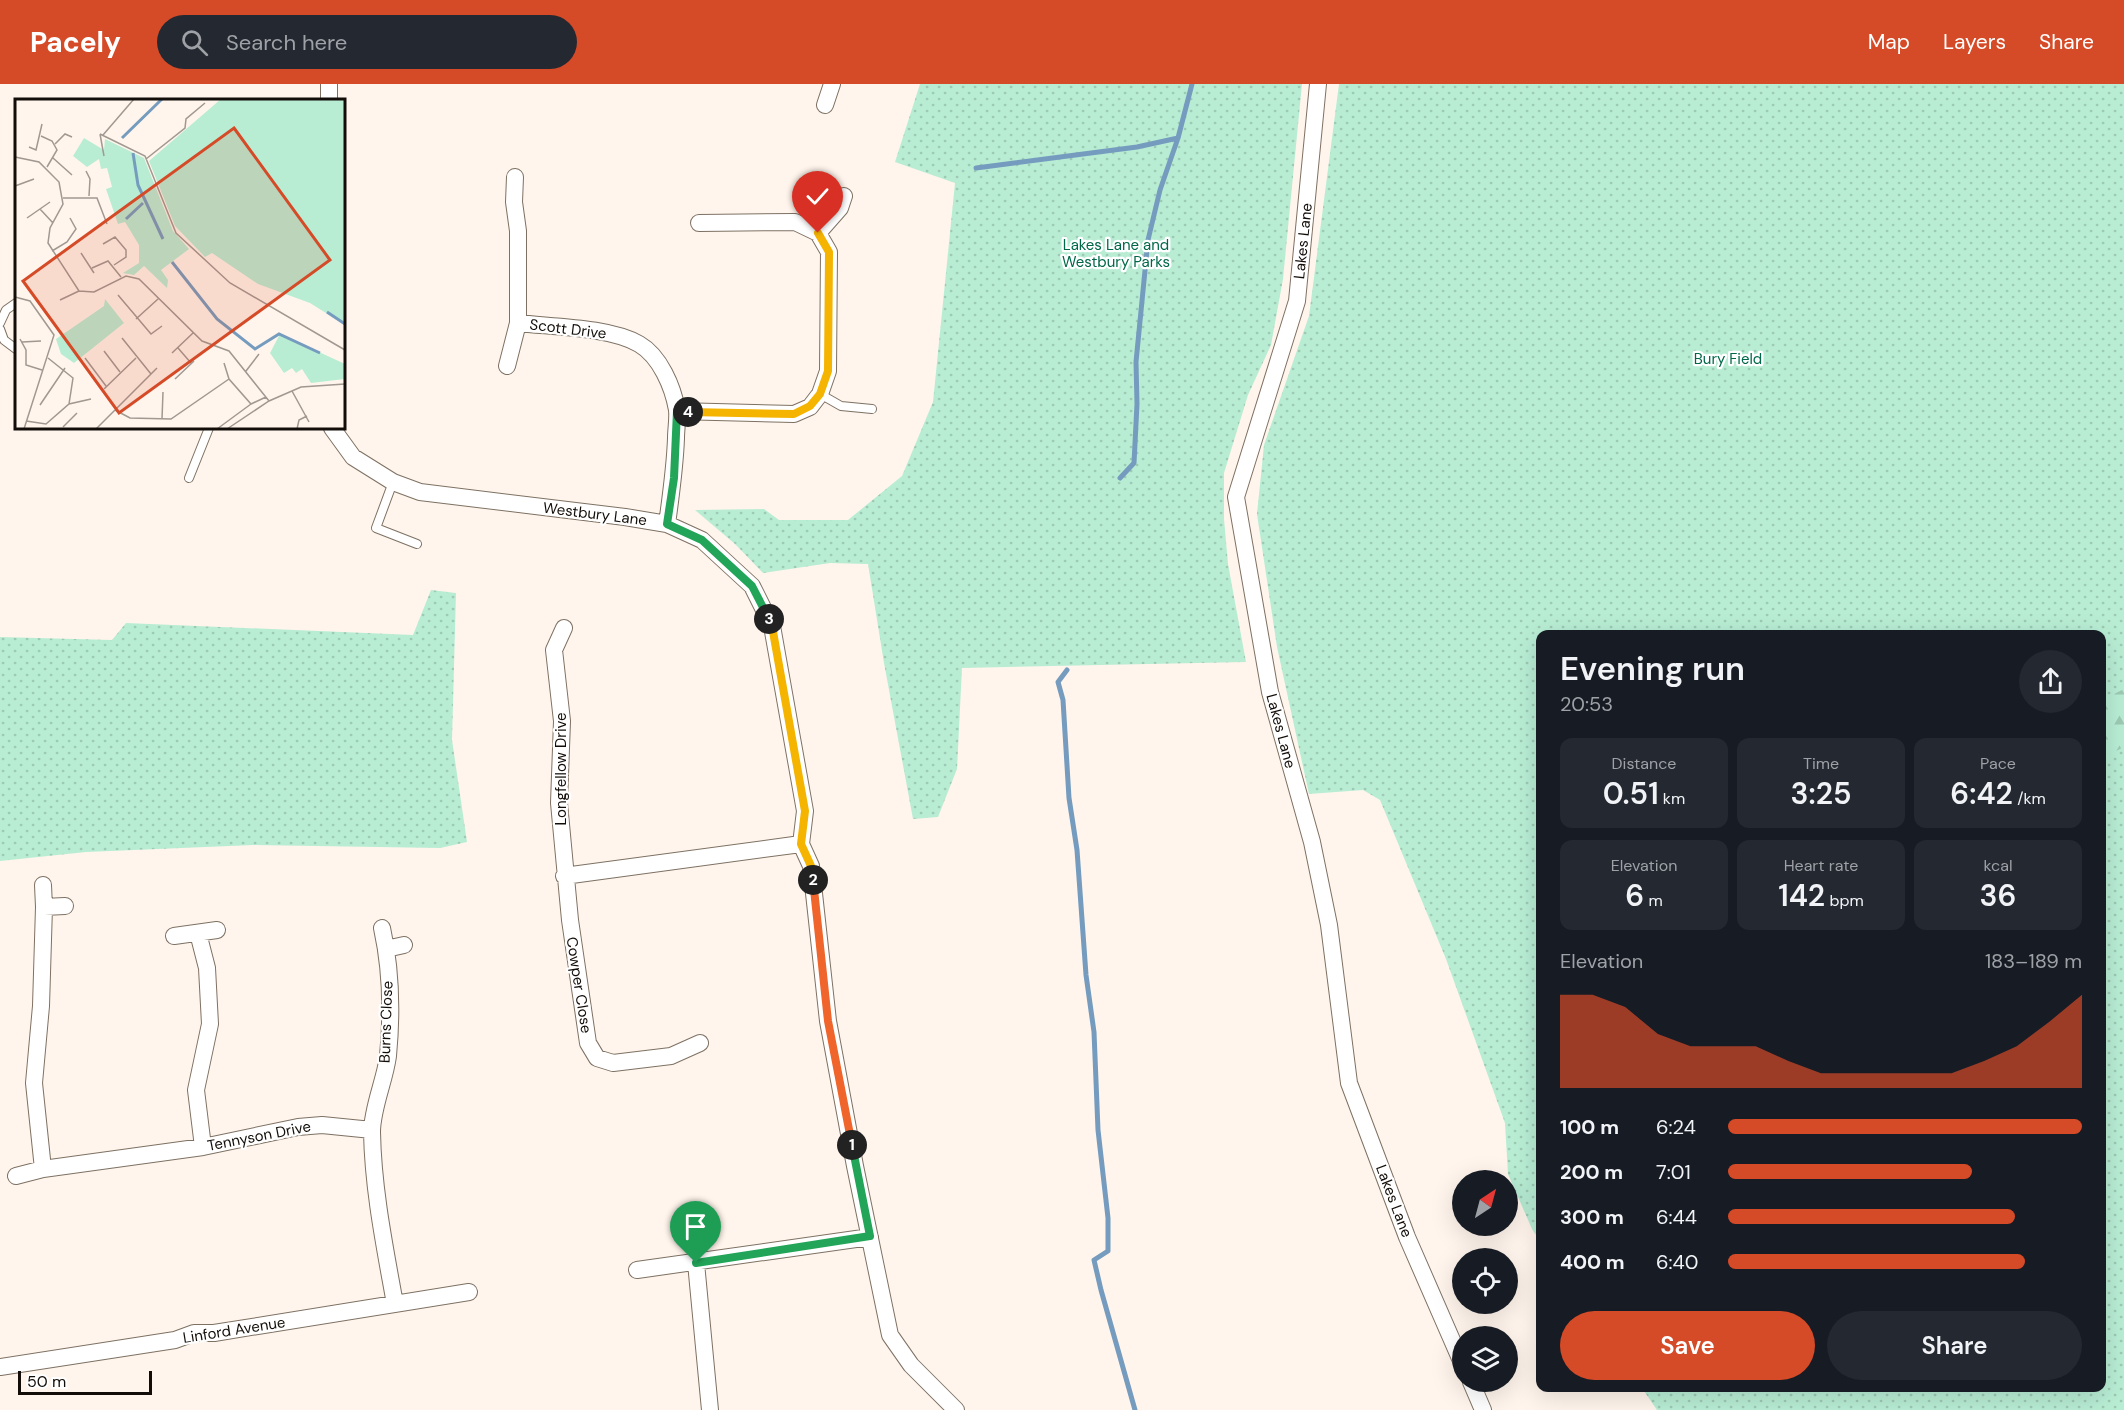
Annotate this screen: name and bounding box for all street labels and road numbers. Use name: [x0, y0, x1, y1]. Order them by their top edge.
street label: Lakes Lane: [1289, 202, 1317, 280]
street label: Scott Drive: [528, 314, 608, 344]
street label: Westbury Lane: [542, 498, 648, 530]
street label: Lakes Lane: [1261, 692, 1301, 770]
street label: Longfellow Drive: [551, 712, 571, 826]
street label: Cowper Close: [562, 935, 596, 1035]
street label: Burns Close: [375, 980, 397, 1064]
street label: Tennyson Drive: [206, 1116, 312, 1156]
street label: Lakes Lane: [1371, 1162, 1417, 1240]
street label: Linford Avenue: [181, 1312, 287, 1348]

